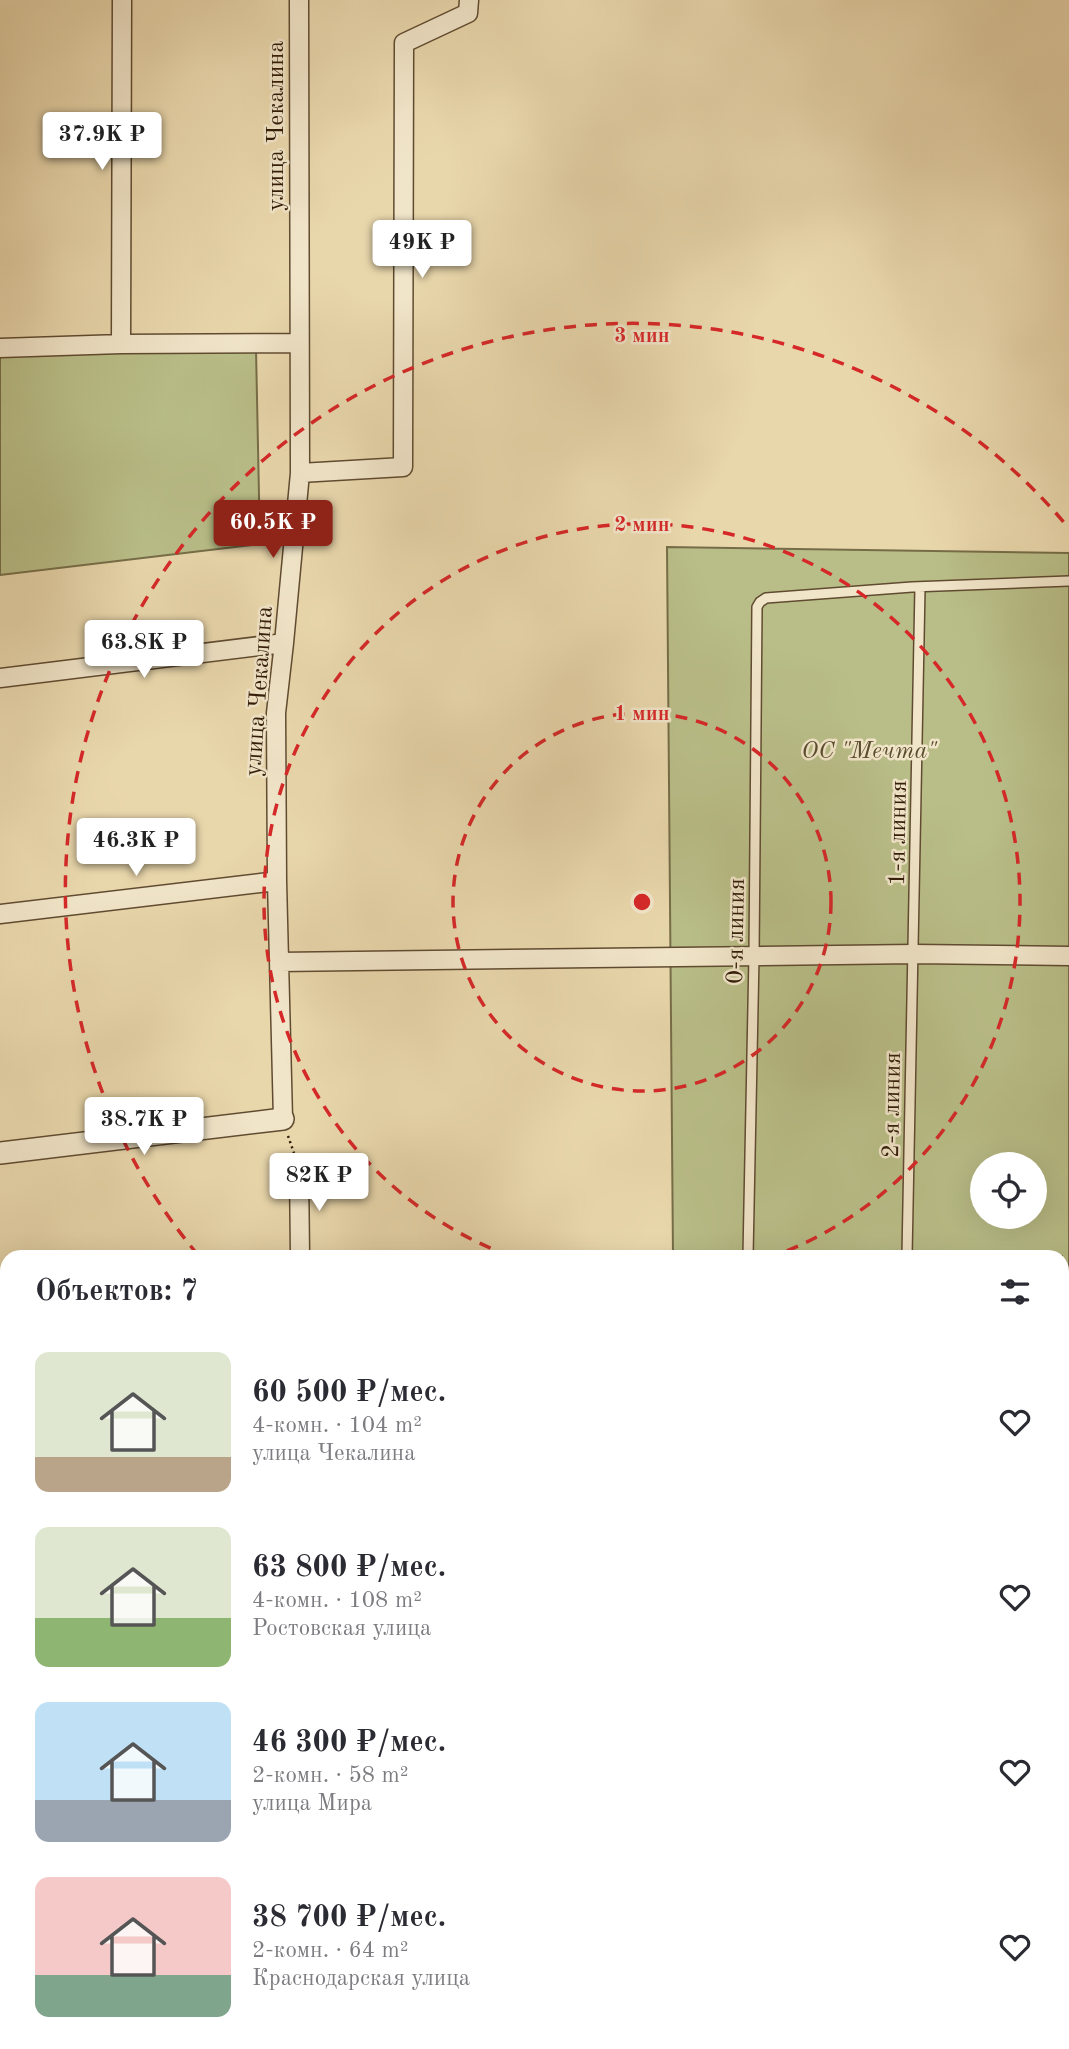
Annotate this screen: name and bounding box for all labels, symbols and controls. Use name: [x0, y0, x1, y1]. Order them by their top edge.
street label: улица Чекалина: [265, 41, 289, 211]
pin: 37.9K ₽: [37, 113, 167, 172]
text: 37.9K ₽: [59, 123, 145, 146]
pin: 49K ₽: [373, 220, 471, 280]
text: 49K ₽: [389, 231, 455, 254]
text: 3 мин: [614, 326, 670, 347]
pin: 60.5K ₽: [208, 500, 338, 560]
text: 60.5K ₽: [230, 511, 316, 534]
text: 2 мин: [614, 515, 670, 536]
street label: улица Чекалина: [242, 605, 278, 777]
pin: 63.8K ₽: [79, 620, 209, 680]
text: 63.8K ₽: [101, 631, 187, 654]
text: 1 мин: [614, 704, 670, 725]
park label: ОС "Мечта": [801, 740, 938, 764]
street label: 1-я линия: [886, 780, 912, 886]
pin: 46.3K ₽: [71, 818, 201, 878]
text: 46.3K ₽: [93, 829, 179, 852]
street label: 0-я линия: [724, 878, 750, 984]
centre of rings: [630, 890, 654, 914]
street label: 2-я линия: [880, 1052, 906, 1158]
pin: 38.7K ₽: [79, 1098, 209, 1157]
text: 38.7K ₽: [101, 1108, 187, 1131]
map controls: [970, 1152, 1047, 1229]
button: locate: [970, 1152, 1047, 1229]
pin: 82K ₽: [270, 1154, 368, 1213]
text: 82K ₽: [286, 1164, 352, 1187]
icon: filters: [996, 1273, 1034, 1311]
text: Объектов: 7: [35, 1277, 198, 1307]
text: 60 500 ₽/мес.: [252, 1378, 446, 1408]
icon: home: [91, 1380, 175, 1464]
icon: heart: [996, 1403, 1034, 1441]
text: 4-комн. · 104 m²: [252, 1414, 422, 1437]
text: улица Чекалина: [252, 1442, 416, 1465]
text: 63 800 ₽/мес.: [252, 1553, 446, 1583]
icon: home: [91, 1555, 175, 1639]
icon: heart: [996, 1578, 1034, 1616]
text: 4-комн. · 108 m²: [252, 1589, 422, 1612]
text: Ростовская улица: [252, 1617, 431, 1640]
text: 46 300 ₽/мес.: [252, 1728, 446, 1758]
icon: home: [91, 1730, 175, 1814]
icon: heart: [996, 1753, 1034, 1791]
text: 2-комн. · 58 m²: [252, 1764, 409, 1787]
text: улица Мира: [252, 1792, 372, 1815]
text: 38 700 ₽/мес.: [252, 1903, 446, 1933]
icon: home: [91, 1905, 175, 1989]
icon: heart: [996, 1928, 1034, 1966]
text: 2-комн. · 64 m²: [252, 1939, 409, 1962]
text: Краснодарская улица: [252, 1967, 470, 1990]

